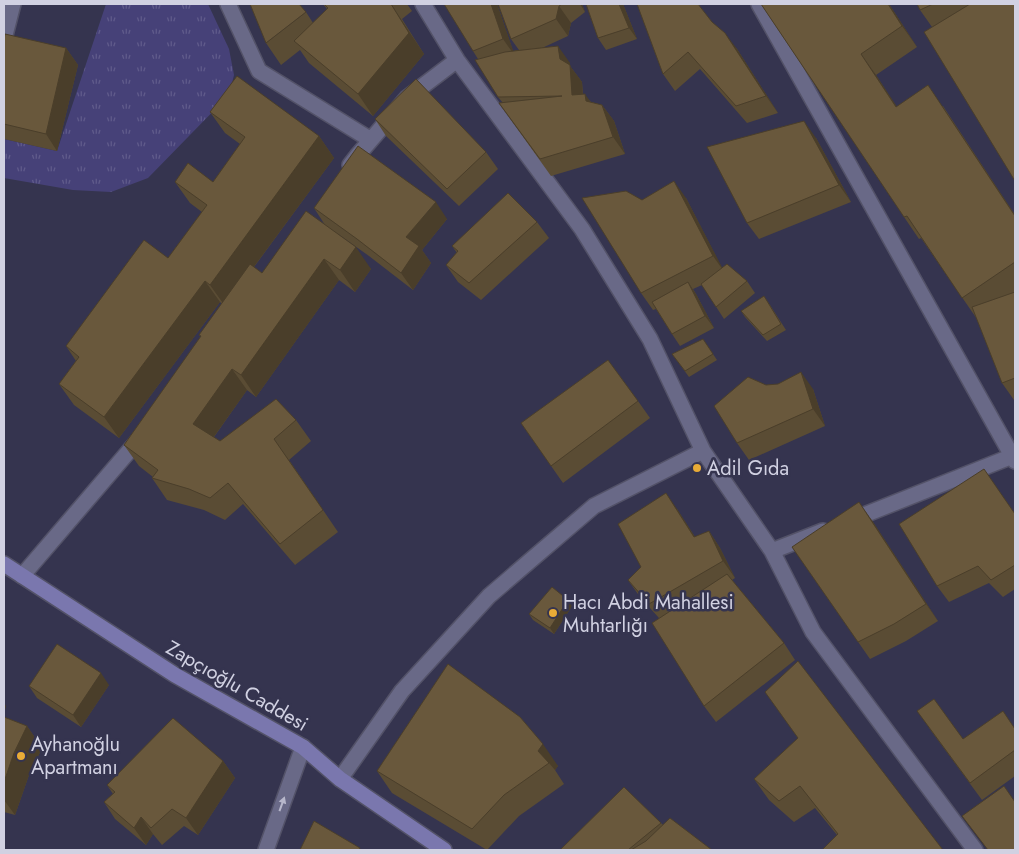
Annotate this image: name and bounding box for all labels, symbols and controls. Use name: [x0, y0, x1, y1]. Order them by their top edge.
place label: Adil Gıda: [707, 454, 789, 483]
marker: Adil Gıda: [691, 462, 703, 474]
place label: Hacı Abdi Mahallesi Muhtarlığı: [563, 588, 734, 640]
marker: Hacı Abdi Mahallesi Muhtarlığı: [547, 607, 559, 619]
street label: Zapçıoğlu Caddesi: [161, 633, 313, 739]
place label: Ayhanoğlu Apartmanı: [31, 730, 120, 782]
marker: Ayhanoğlu Apartmanı: [15, 750, 27, 762]
one-way arrow: [279, 797, 286, 812]

